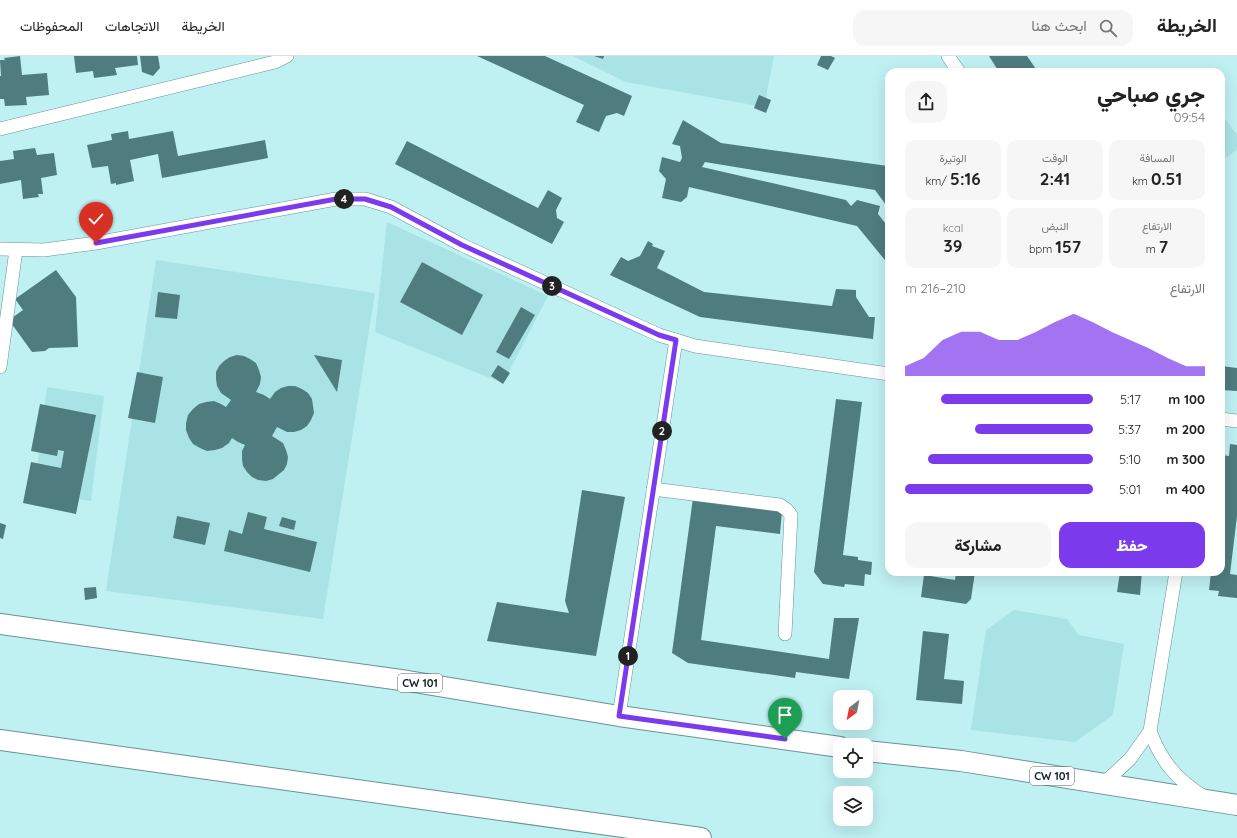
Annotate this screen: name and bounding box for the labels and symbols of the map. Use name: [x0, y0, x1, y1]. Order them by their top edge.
pin: 4: [334, 189, 354, 209]
pin: [79, 202, 113, 243]
pin: 3: [542, 276, 562, 296]
pin: 2: [652, 421, 672, 441]
pin: 1: [618, 646, 638, 666]
road number: CW 101: [398, 674, 442, 692]
north arrow: [833, 690, 873, 730]
pin: [768, 698, 802, 739]
road number: CW 101: [1030, 767, 1074, 785]

